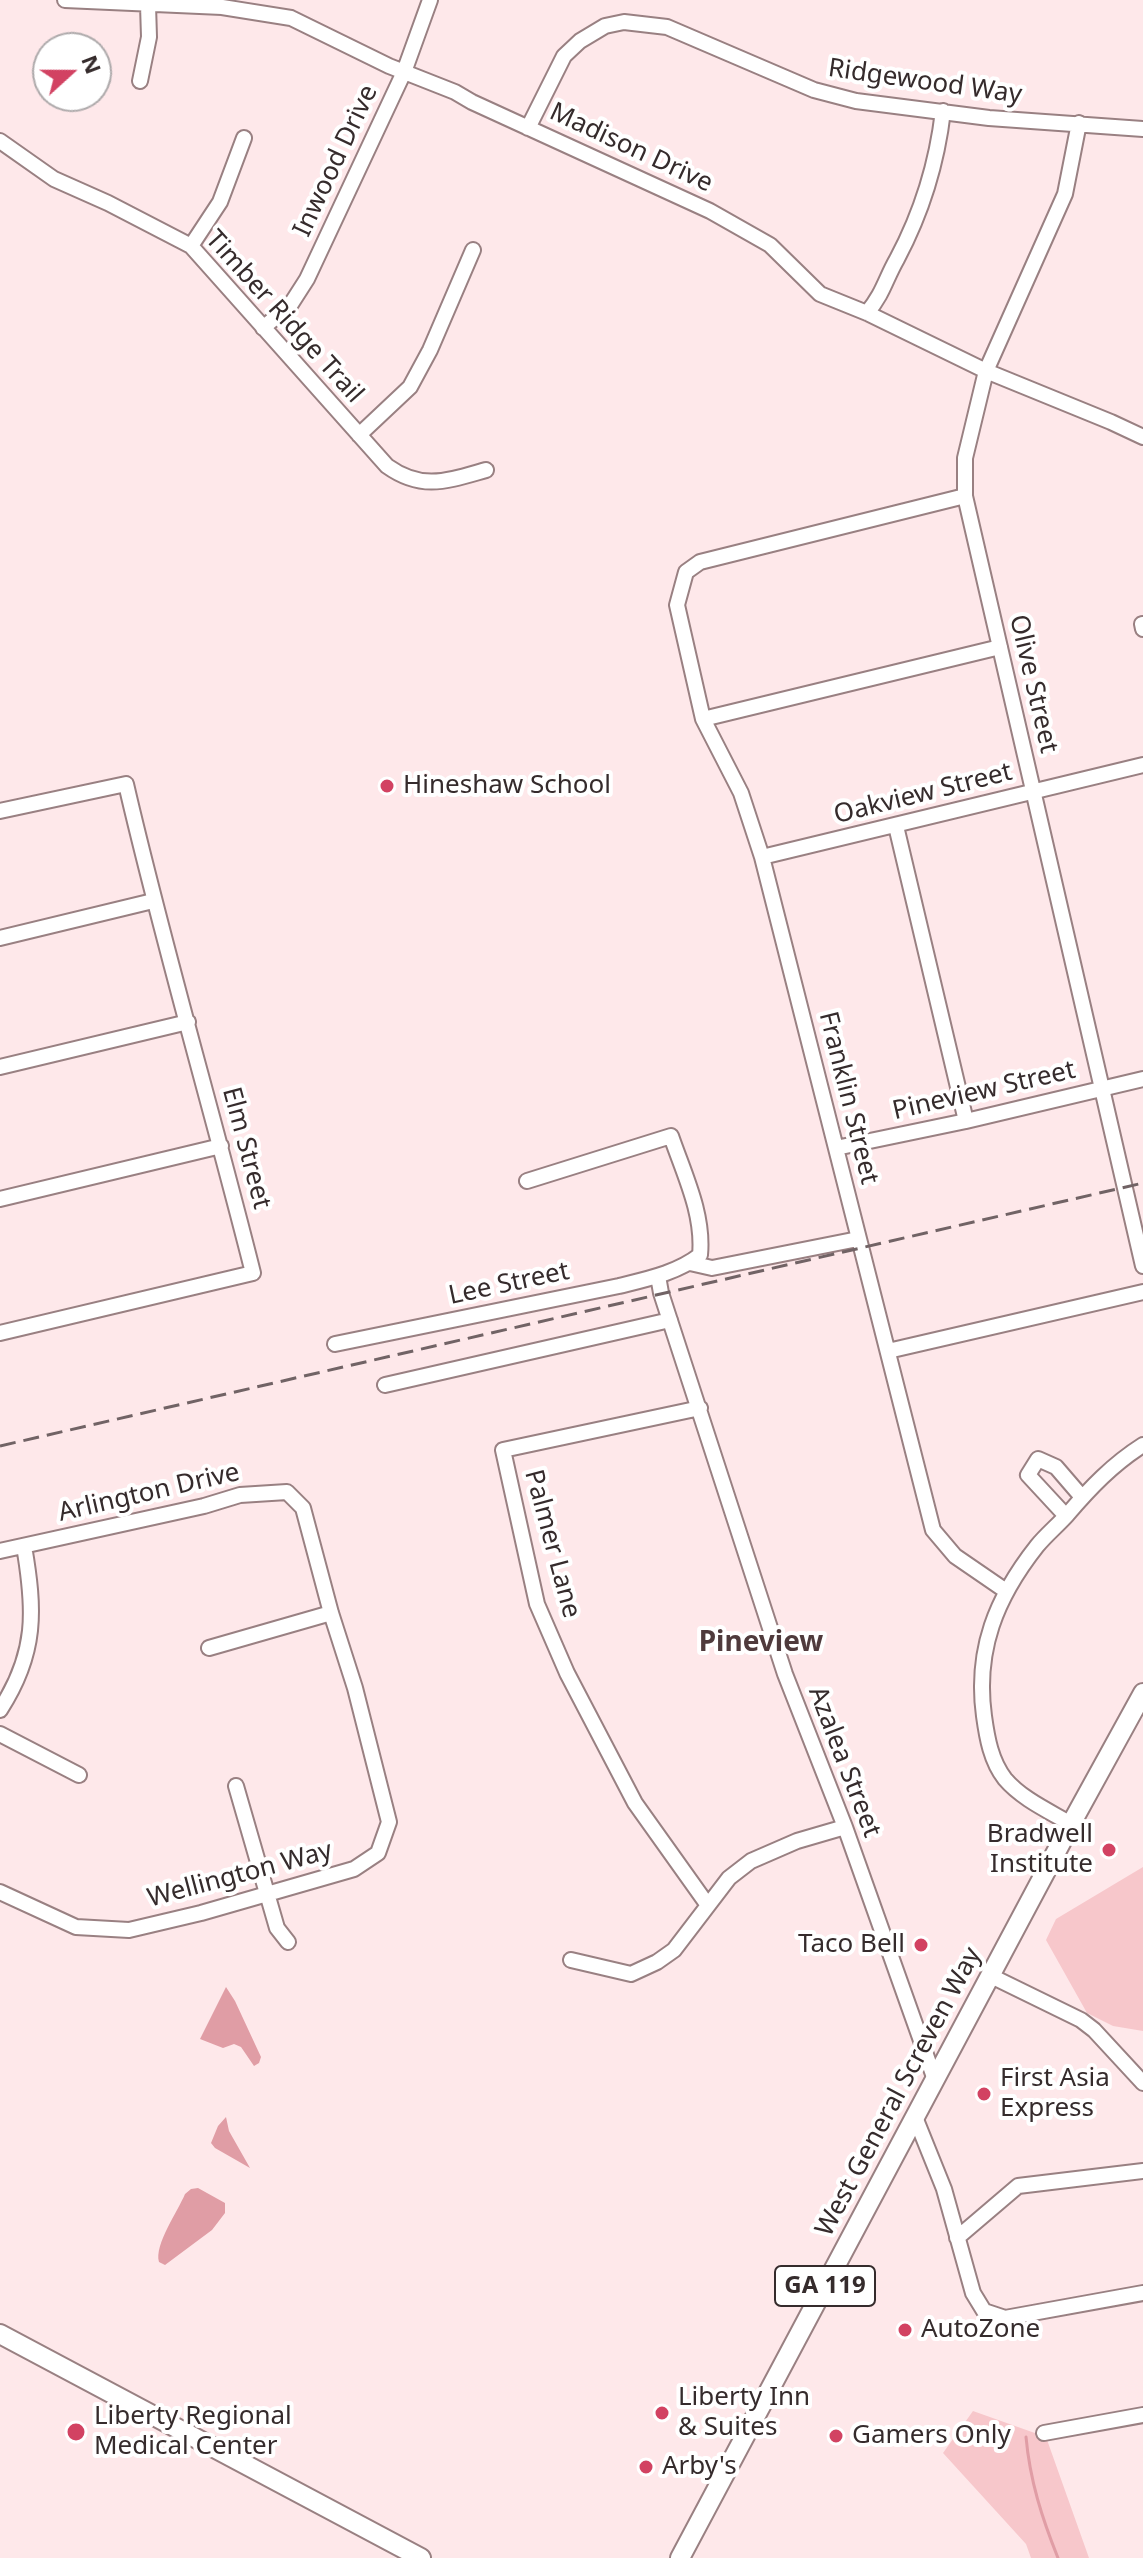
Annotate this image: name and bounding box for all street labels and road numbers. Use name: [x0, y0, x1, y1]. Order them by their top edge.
street label: Ridgewood Way: [826, 53, 1024, 111]
street label: Inwood Drive: [287, 80, 385, 242]
street label: Madison Drive: [545, 97, 717, 199]
street label: Timber Ridge Trail: [198, 224, 370, 410]
street label: Olive Street: [1002, 612, 1064, 756]
street label: Oakview Street: [831, 757, 1015, 831]
street label: Franklin Street: [811, 1008, 885, 1188]
street label: Pineview Street: [890, 1055, 1078, 1127]
street label: Elm Street: [215, 1084, 277, 1212]
street label: Lee Street: [446, 1256, 572, 1312]
street label: Arlington Drive: [55, 1457, 243, 1529]
street label: Palmer Lane: [517, 1466, 587, 1622]
street label: Azalea Street: [801, 1682, 887, 1842]
street label: Wellington Way: [144, 1835, 336, 1915]
street label: West General Screven Way: [809, 1942, 989, 2242]
road number: GA 119: [775, 2266, 875, 2306]

